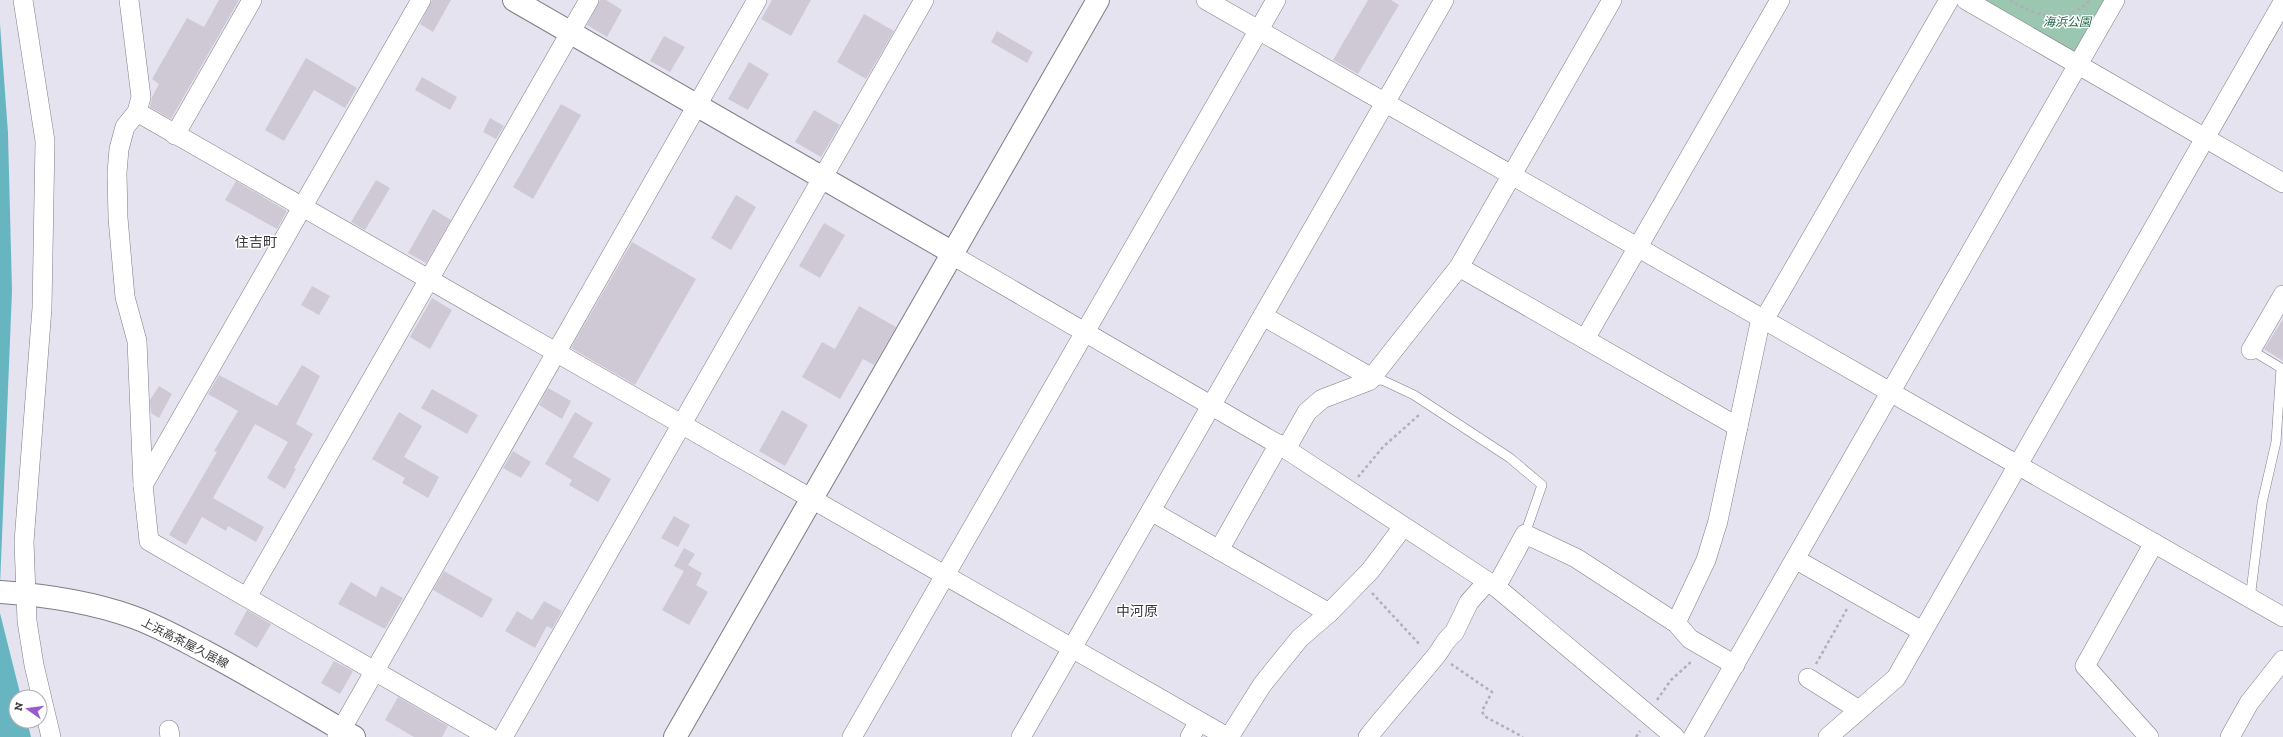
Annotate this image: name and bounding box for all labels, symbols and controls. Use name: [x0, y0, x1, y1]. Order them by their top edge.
park label: 海浜公園: [2043, 15, 2093, 29]
district label: 住吉町: [235, 234, 277, 251]
district label: 中河原: [1116, 603, 1158, 620]
street label: 上浜高茶屋久居線: [139, 615, 231, 671]
north arrow: [8, 689, 48, 729]
text: N: [11, 700, 26, 712]

